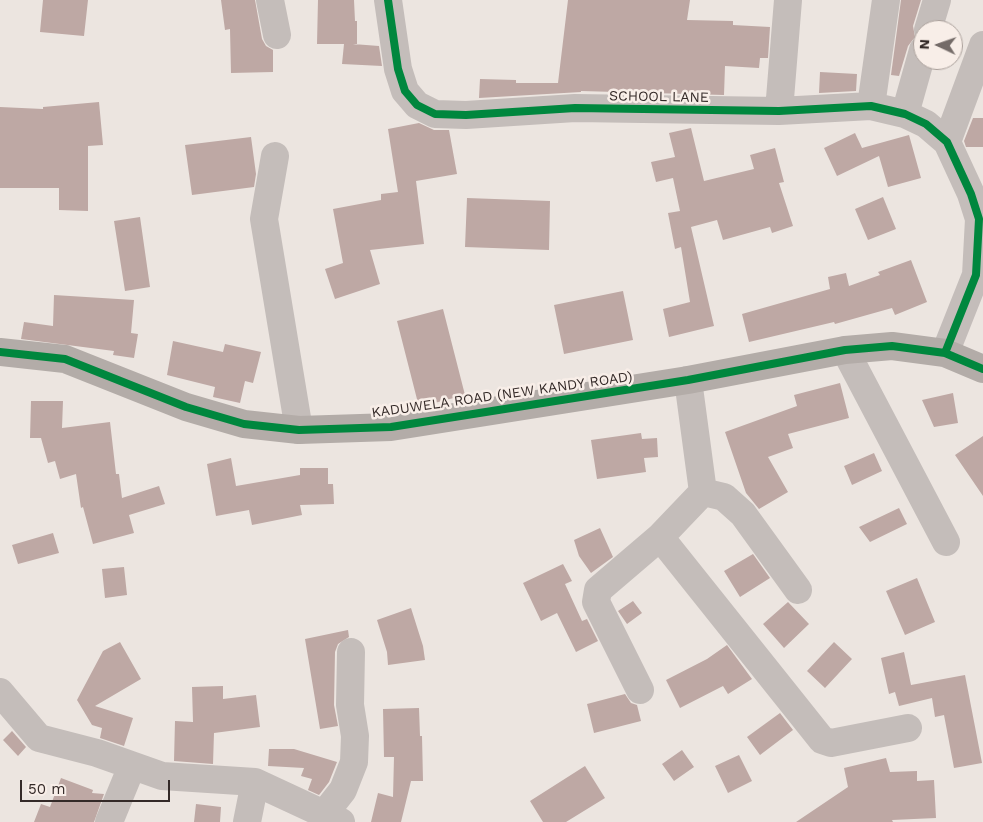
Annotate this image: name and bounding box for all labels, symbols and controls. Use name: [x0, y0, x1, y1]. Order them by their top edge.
north arrow: [913, 20, 963, 70]
text: N: [916, 39, 932, 50]
street label: SCHOOL LANE: [609, 88, 709, 106]
street label: KADUWELA ROAD (NEW KANDY ROAD): [370, 368, 634, 422]
scale bar: [22, 770, 172, 802]
text: 50 m: [28, 780, 65, 798]

